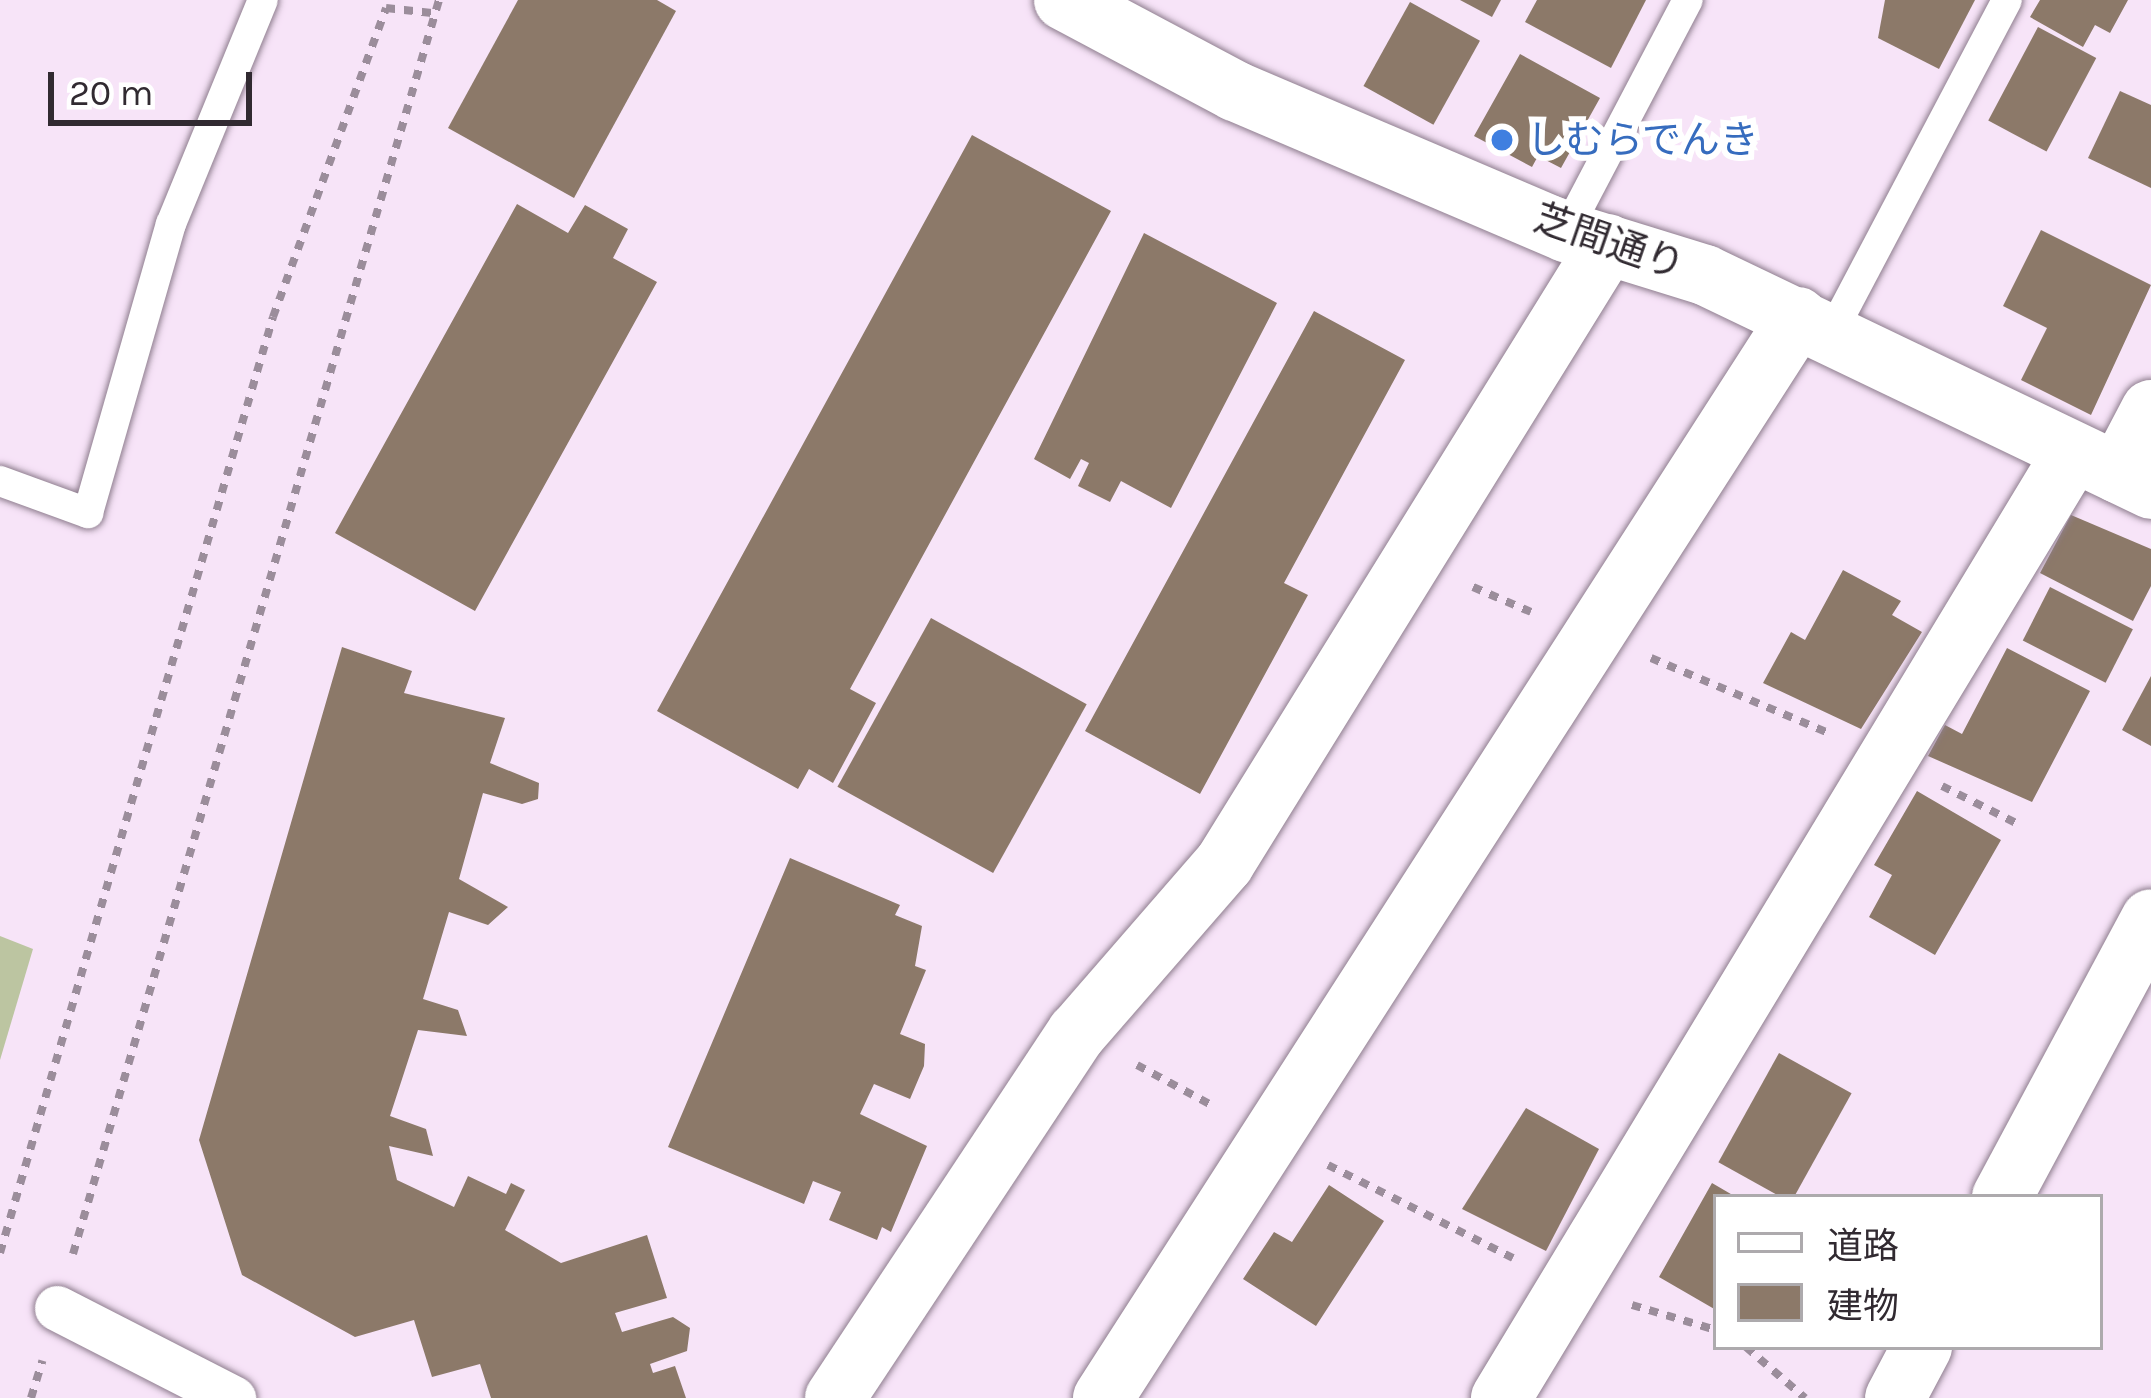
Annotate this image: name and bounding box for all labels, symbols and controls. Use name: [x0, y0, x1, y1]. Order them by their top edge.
scale bar: [54, 48, 258, 122]
text: 20 m: [69, 72, 153, 114]
place label: しむらでんき: [1526, 117, 1760, 163]
marker: しむらでんき: [1489, 127, 1515, 153]
street label: 芝間通り: [1528, 194, 1690, 290]
legend: [1713, 1194, 2103, 1350]
text: 道路: [1827, 1225, 1899, 1267]
text: 建物: [1827, 1285, 1899, 1327]

